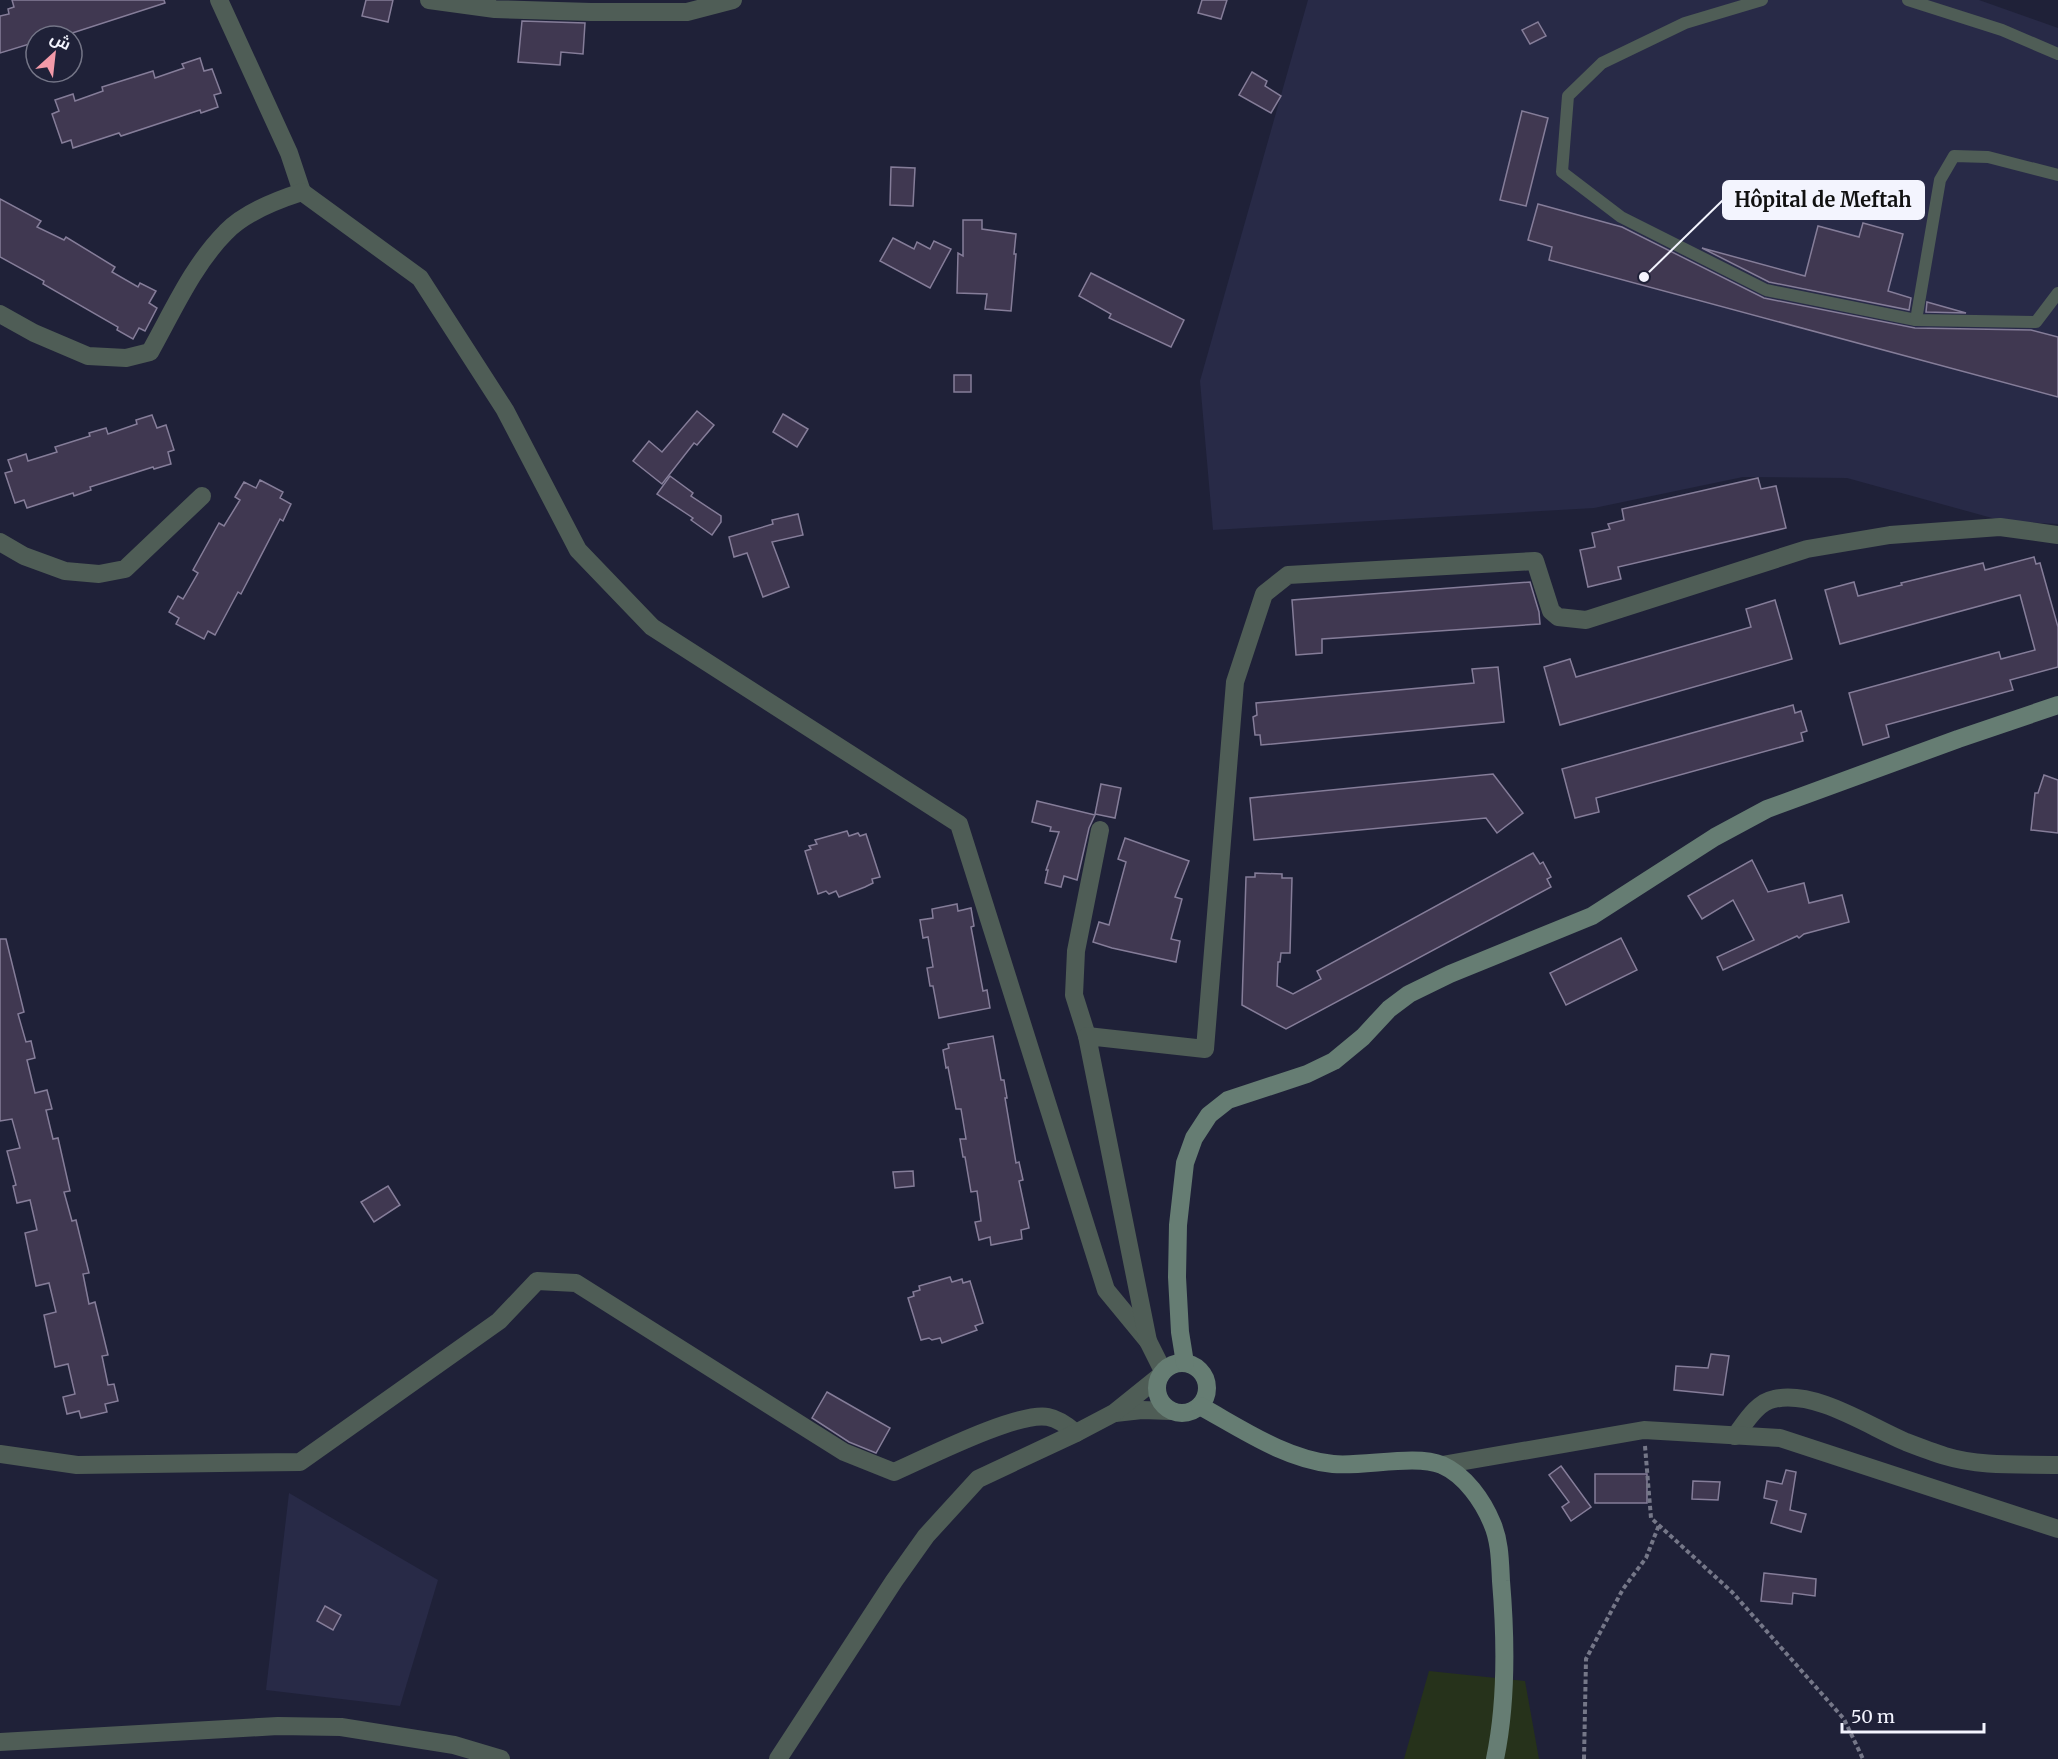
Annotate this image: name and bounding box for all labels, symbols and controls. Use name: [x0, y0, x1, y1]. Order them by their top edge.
north arrow: [24, 24, 84, 84]
text: ش: [47, 27, 74, 54]
callout: Hôpital de Meftah: [1723, 181, 1924, 219]
text: Hôpital de Meftah: [1734, 187, 1912, 212]
scale bar: [1842, 1696, 1984, 1734]
text: 50 m: [1851, 1705, 1895, 1728]

